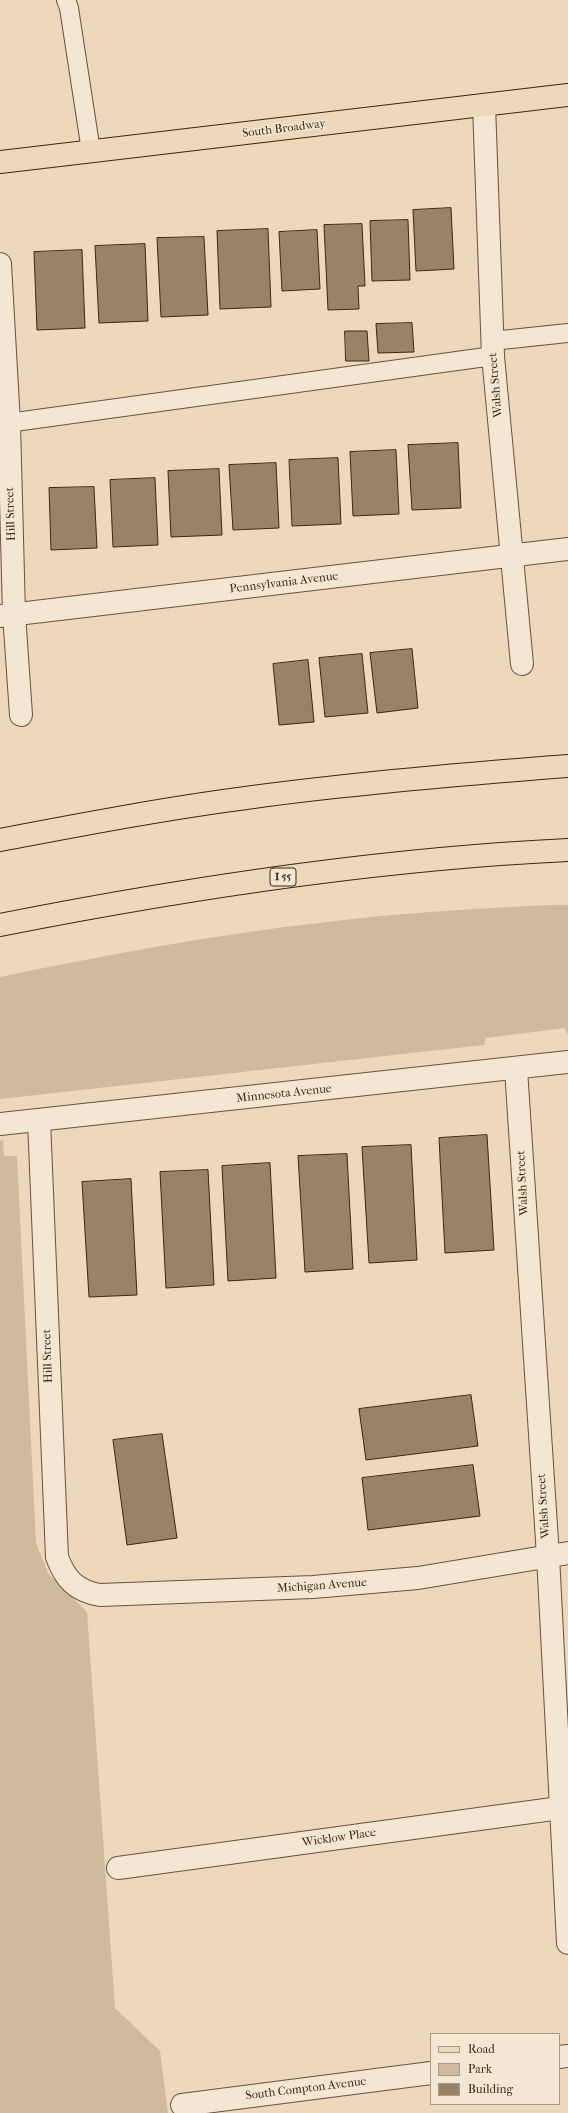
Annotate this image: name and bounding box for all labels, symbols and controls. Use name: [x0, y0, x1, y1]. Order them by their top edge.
street label: South Broadway: [241, 117, 327, 141]
street label: Walsh Street: [486, 352, 506, 418]
street label: Hill Street: [3, 487, 19, 541]
street label: Pennsylvania Avenue: [229, 569, 339, 597]
road number: I 55: [270, 868, 296, 886]
street label: Minnesota Avenue: [236, 1082, 332, 1106]
street label: Walsh Street: [514, 1150, 532, 1216]
street label: Hill Street: [40, 1329, 56, 1383]
street label: Walsh Street: [535, 1473, 553, 1539]
street label: Michigan Avenue: [277, 1576, 367, 1596]
street label: Wicklow Place: [301, 1826, 377, 1850]
legend: [430, 2033, 560, 2105]
text: Road: [468, 2042, 495, 2056]
text: Park: [468, 2062, 492, 2076]
street label: South Compton Avenue: [245, 2074, 367, 2104]
text: Building: [468, 2082, 513, 2096]

